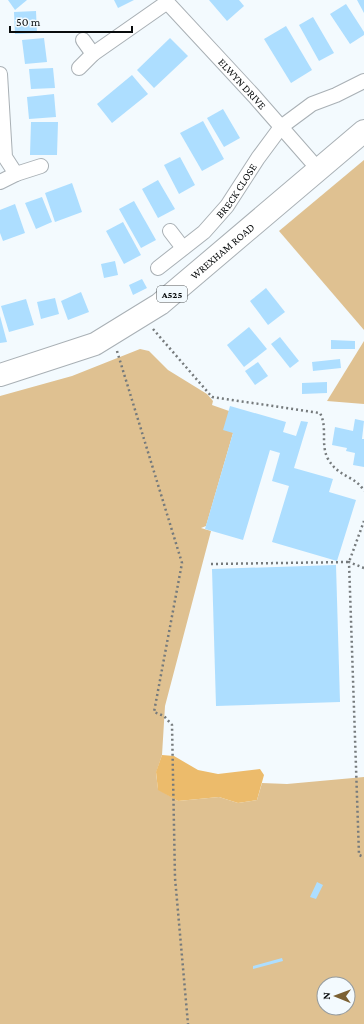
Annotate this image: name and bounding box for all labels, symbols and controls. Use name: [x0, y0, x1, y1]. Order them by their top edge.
scale bar: [10, 8, 132, 34]
text: 50 m: [16, 15, 41, 29]
street label: ELWYN DRIVE: [216, 56, 269, 112]
street label: BRECK CLOSE: [213, 161, 259, 220]
street label: WREXHAM ROAD: [188, 221, 257, 282]
road number: A525: [157, 286, 187, 302]
north arrow: [316, 976, 356, 1016]
text: N: [320, 991, 332, 1000]

